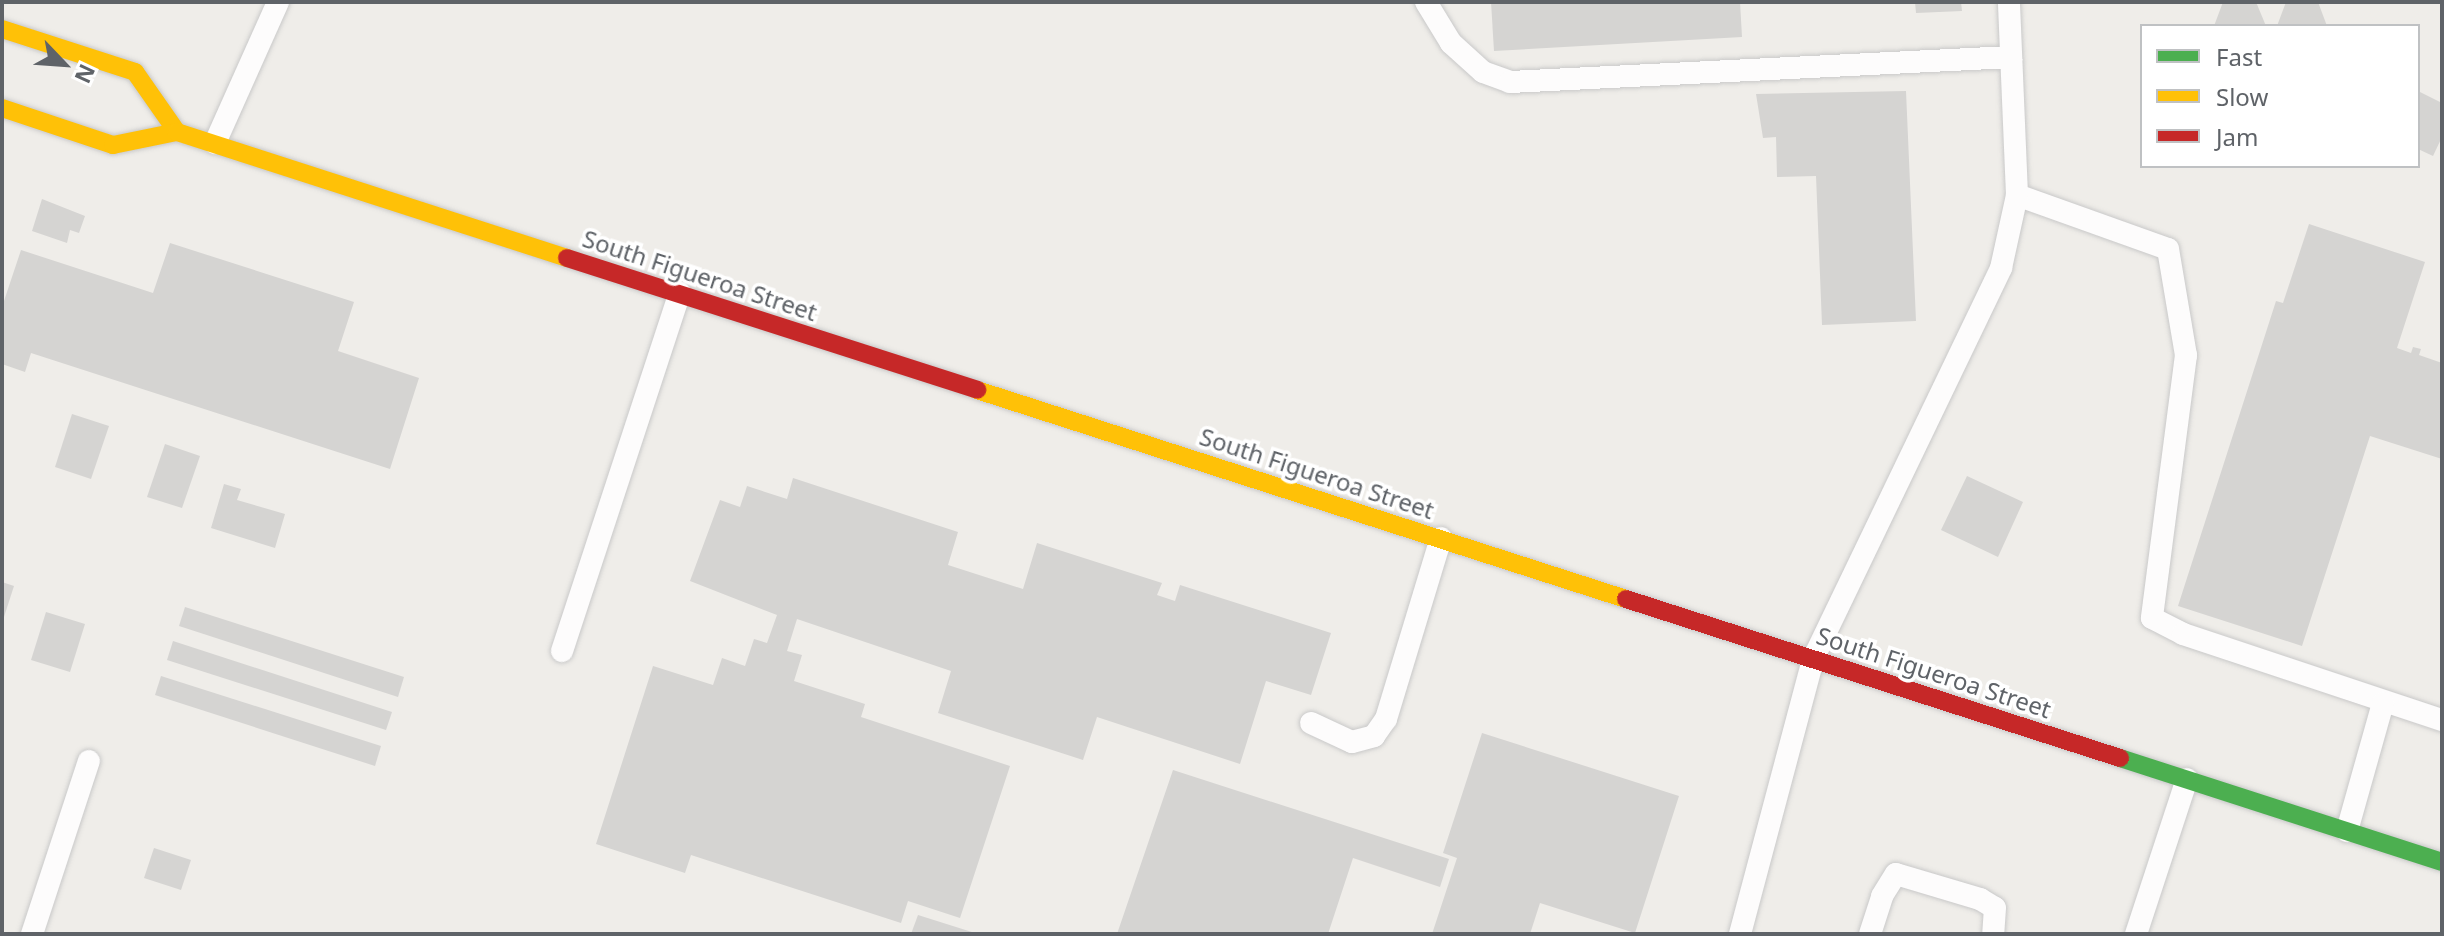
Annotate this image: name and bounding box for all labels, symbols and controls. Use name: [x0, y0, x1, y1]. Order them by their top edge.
north arrow: [24, 24, 104, 104]
legend: [2140, 24, 2420, 168]
text: Fast: [2216, 40, 2262, 73]
text: N: [68, 60, 103, 89]
text: Slow: [2216, 80, 2268, 113]
text: Jam: [2216, 120, 2258, 153]
street label: South Figueroa Street: [579, 223, 821, 327]
street label: South Figueroa Street: [1196, 421, 1438, 525]
street label: South Figueroa Street: [1813, 620, 2055, 724]

